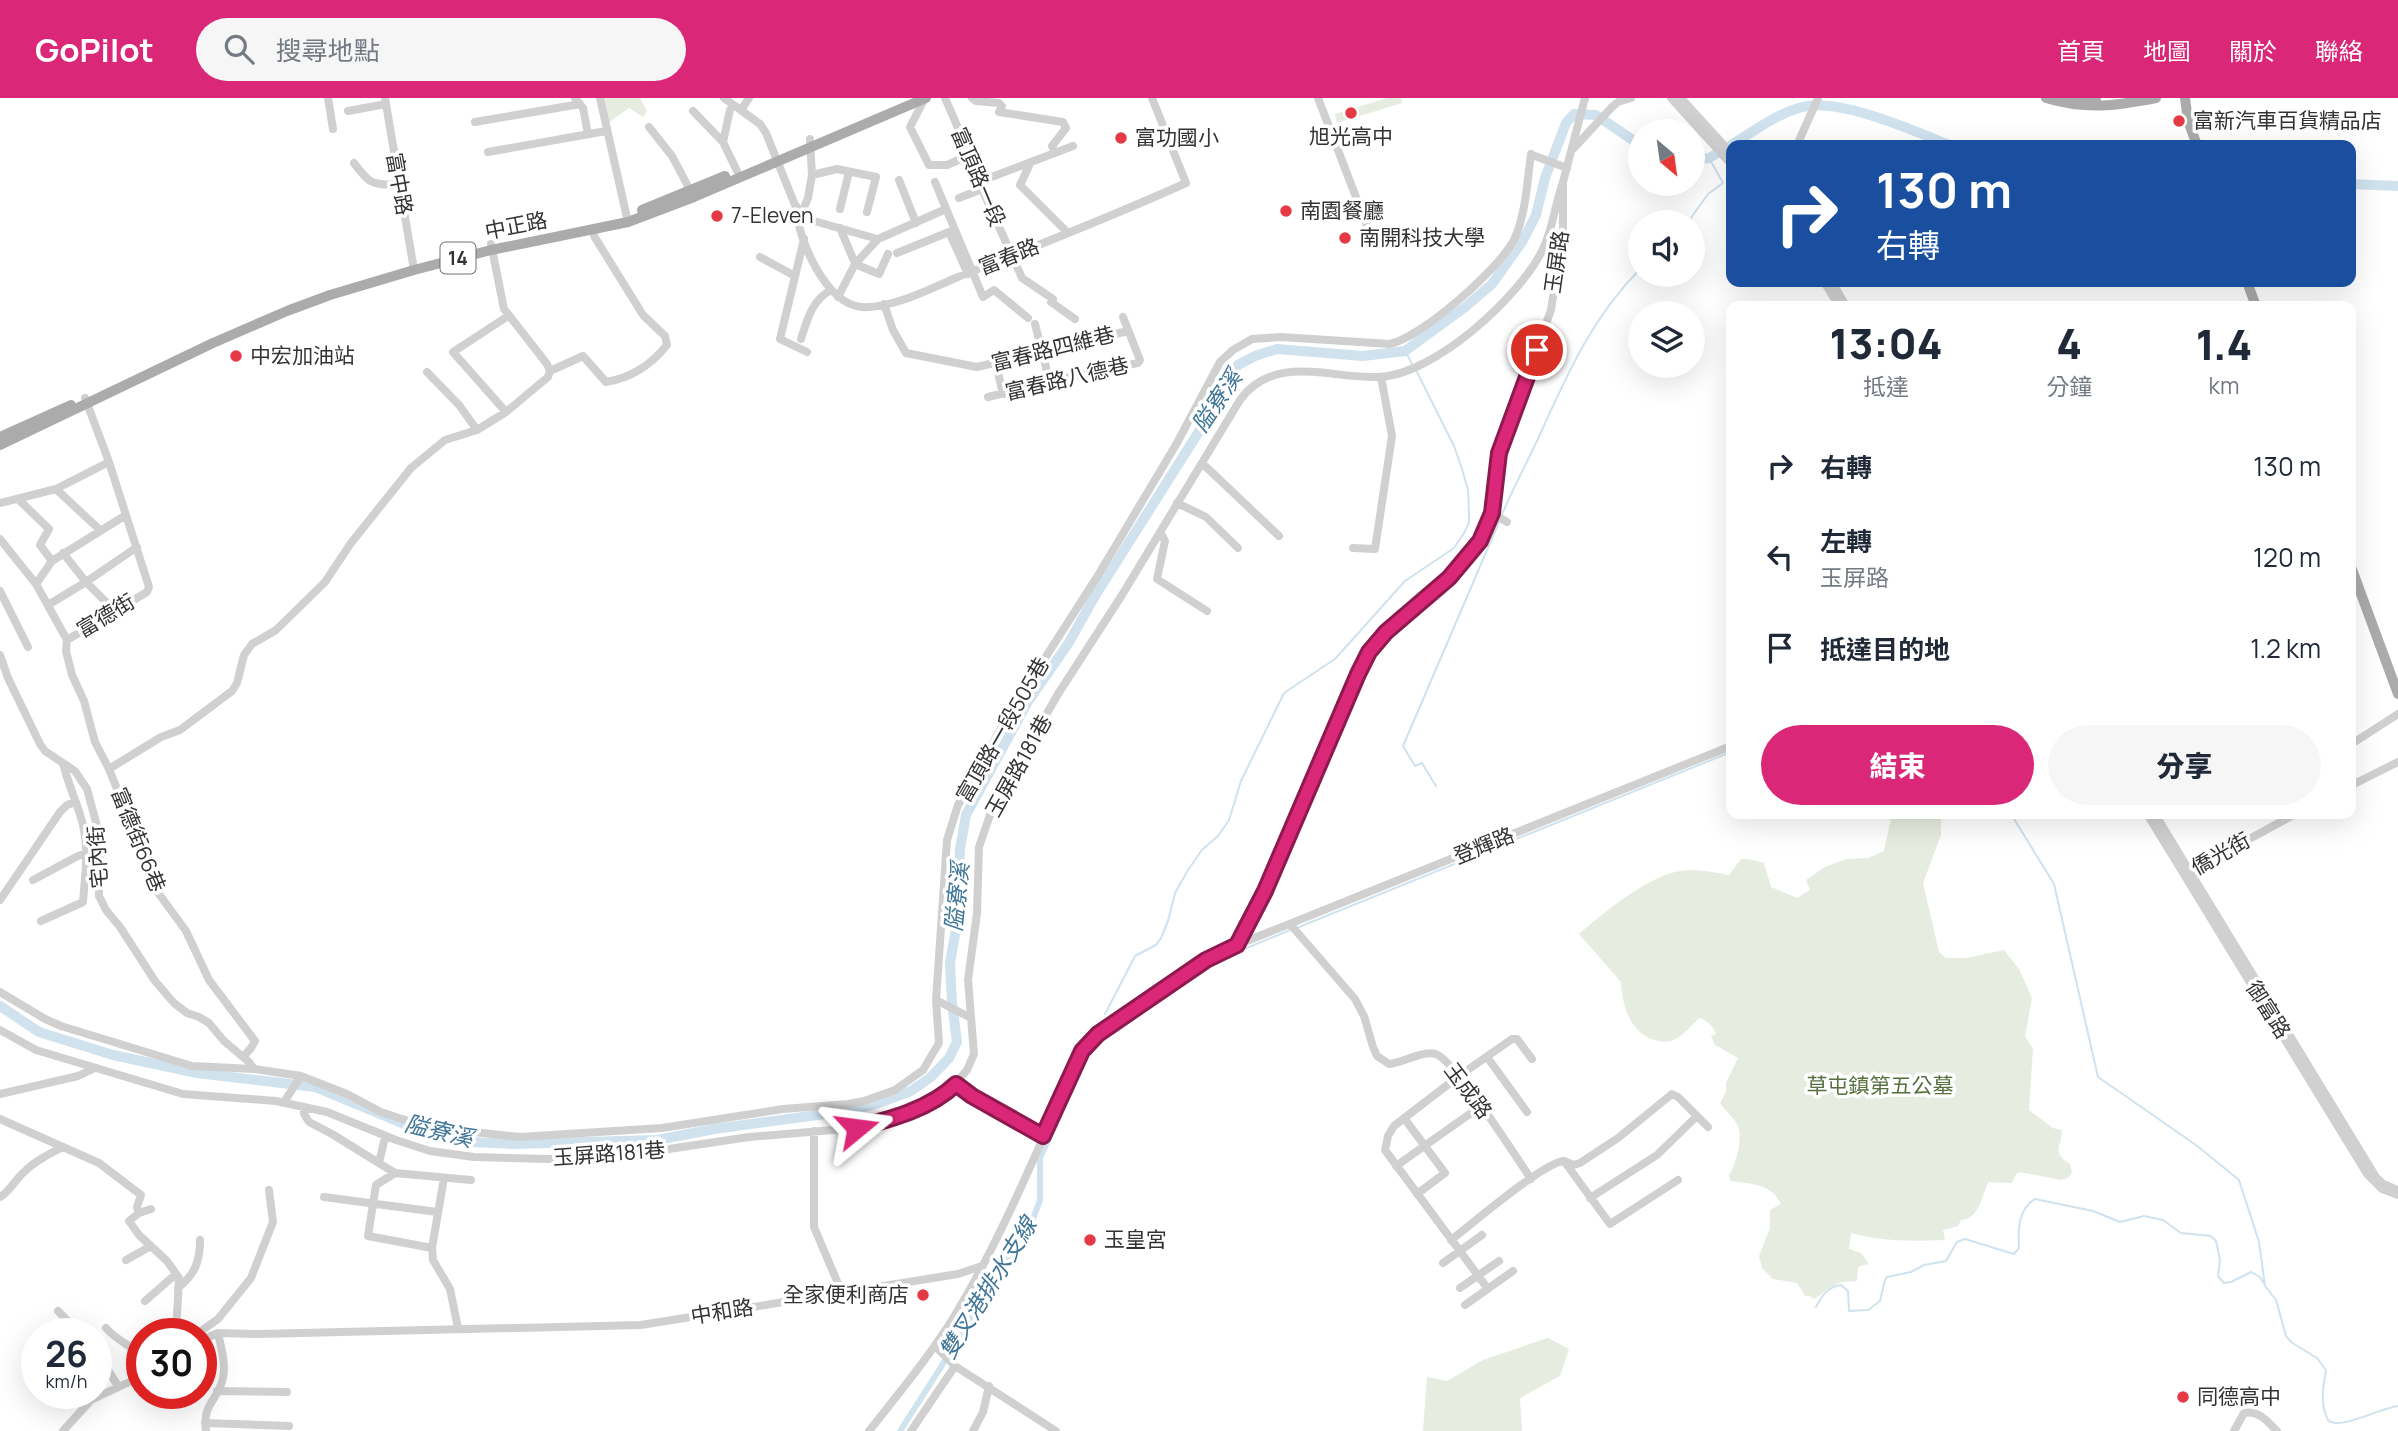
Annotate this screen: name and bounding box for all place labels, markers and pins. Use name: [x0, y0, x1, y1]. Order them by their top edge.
marker: 旭光高中: [1343, 105, 1359, 121]
place label: 富新汽車百貨精品店: [2193, 106, 2382, 134]
marker: 富新汽車百貨精品店: [2171, 113, 2187, 129]
place label: 旭光高中: [1309, 122, 1393, 150]
place label: 富功國小: [1135, 123, 1219, 151]
marker: 富功國小: [1113, 130, 1129, 146]
place label: 南園餐廳: [1300, 196, 1384, 224]
place label: 7-Eleven: [731, 201, 814, 229]
marker: 南園餐廳: [1278, 203, 1294, 219]
marker: 7-Eleven: [709, 208, 725, 224]
place label: 南開科技大學: [1359, 223, 1485, 251]
marker: 南開科技大學: [1337, 230, 1353, 246]
pin: [1507, 320, 1567, 380]
place label: 中宏加油站: [250, 341, 355, 369]
marker: 中宏加油站: [228, 348, 244, 364]
place label: 玉皇宮: [1104, 1225, 1167, 1253]
marker: 玉皇宮: [1082, 1232, 1098, 1248]
place label: 全家便利商店: [783, 1280, 909, 1308]
marker: 全家便利商店: [915, 1287, 931, 1303]
place label: 同德高中: [2197, 1382, 2281, 1410]
marker: 同德高中: [2175, 1389, 2191, 1405]

